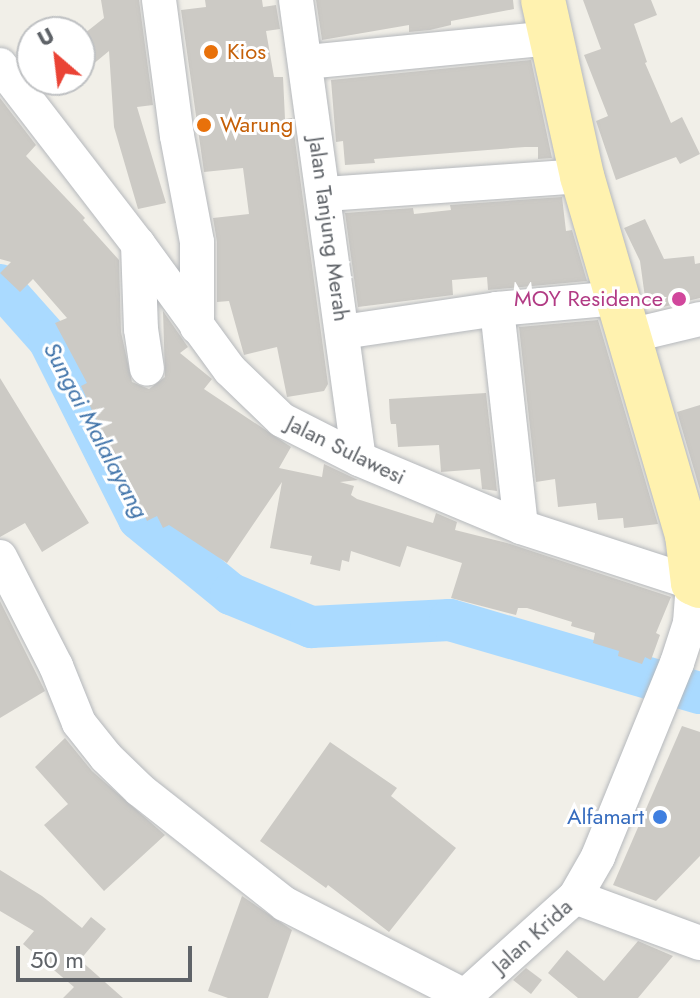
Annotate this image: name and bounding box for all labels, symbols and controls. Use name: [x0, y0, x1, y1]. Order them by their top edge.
north arrow: [16, 16, 96, 96]
text: U: [31, 19, 60, 54]
place label: Kios: [227, 39, 266, 65]
marker: Kios: [202, 43, 220, 61]
place label: Warung: [220, 112, 293, 138]
marker: Warung: [195, 116, 213, 134]
street label: Jalan Tanjung Merah: [303, 135, 355, 323]
place label: MOY Residence: [514, 286, 663, 312]
marker: MOY Residence: [670, 290, 688, 308]
water label: Sungai Malalayang: [37, 337, 155, 523]
street label: Jalan Sulawesi: [282, 410, 410, 490]
place label: Alfamart: [567, 804, 644, 830]
marker: Alfamart: [651, 808, 669, 826]
street label: Jalan Krida: [487, 893, 577, 979]
scale bar: [20, 930, 196, 980]
text: 50 m: [30, 942, 84, 977]

